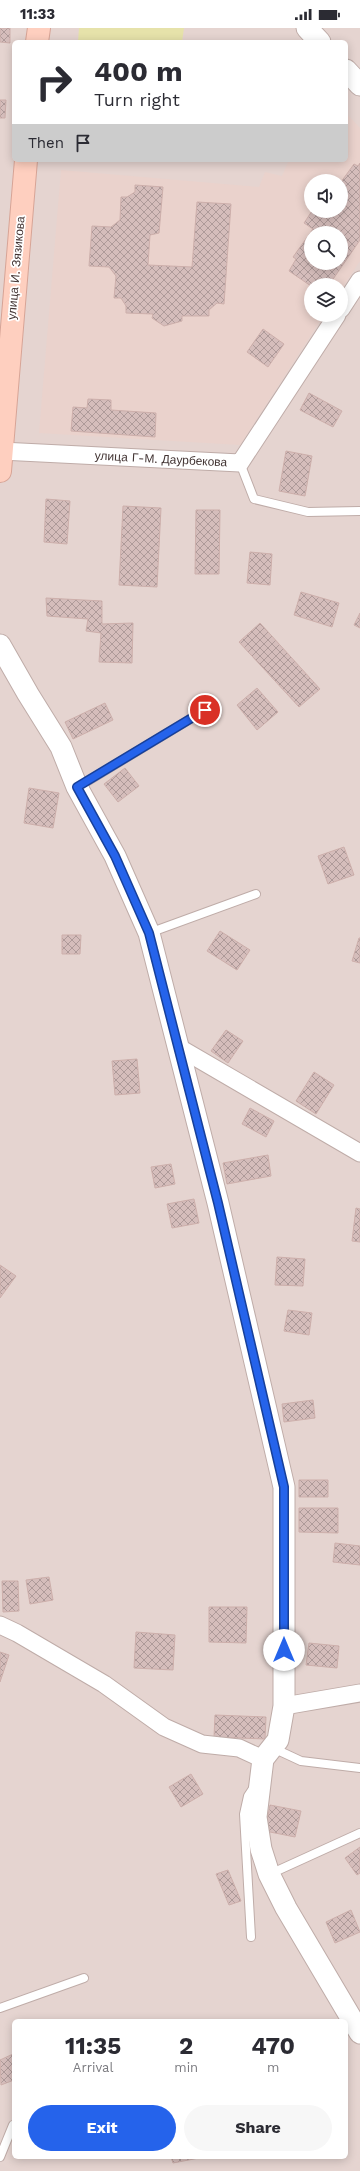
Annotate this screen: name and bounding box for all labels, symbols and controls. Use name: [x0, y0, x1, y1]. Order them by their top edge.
text: 11:33: [20, 5, 55, 23]
text: 400 m: [94, 55, 183, 88]
icon: right: [28, 56, 80, 108]
text: Turn right: [94, 89, 180, 110]
icon: arrive: [72, 132, 94, 154]
text: Then: [28, 134, 64, 152]
map controls: [304, 174, 348, 322]
button: sound: [304, 174, 348, 218]
street label: улица И. Зязикова: [4, 215, 28, 320]
button: search: [304, 226, 348, 270]
button: layers: [304, 278, 348, 322]
street label: улица Г-М. Даурбекова: [94, 449, 228, 469]
pin: [188, 693, 222, 727]
icon: arrive: [194, 699, 216, 721]
position arrow: [263, 1629, 305, 1671]
text: 11:35: [65, 2032, 121, 2060]
text: 2: [179, 2032, 193, 2060]
text: 470: [251, 2032, 295, 2060]
text: Arrival: [73, 2060, 113, 2075]
text: min: [174, 2060, 198, 2075]
text: m: [267, 2060, 279, 2075]
button: Exit: [28, 2105, 176, 2151]
button: Share: [184, 2105, 332, 2151]

